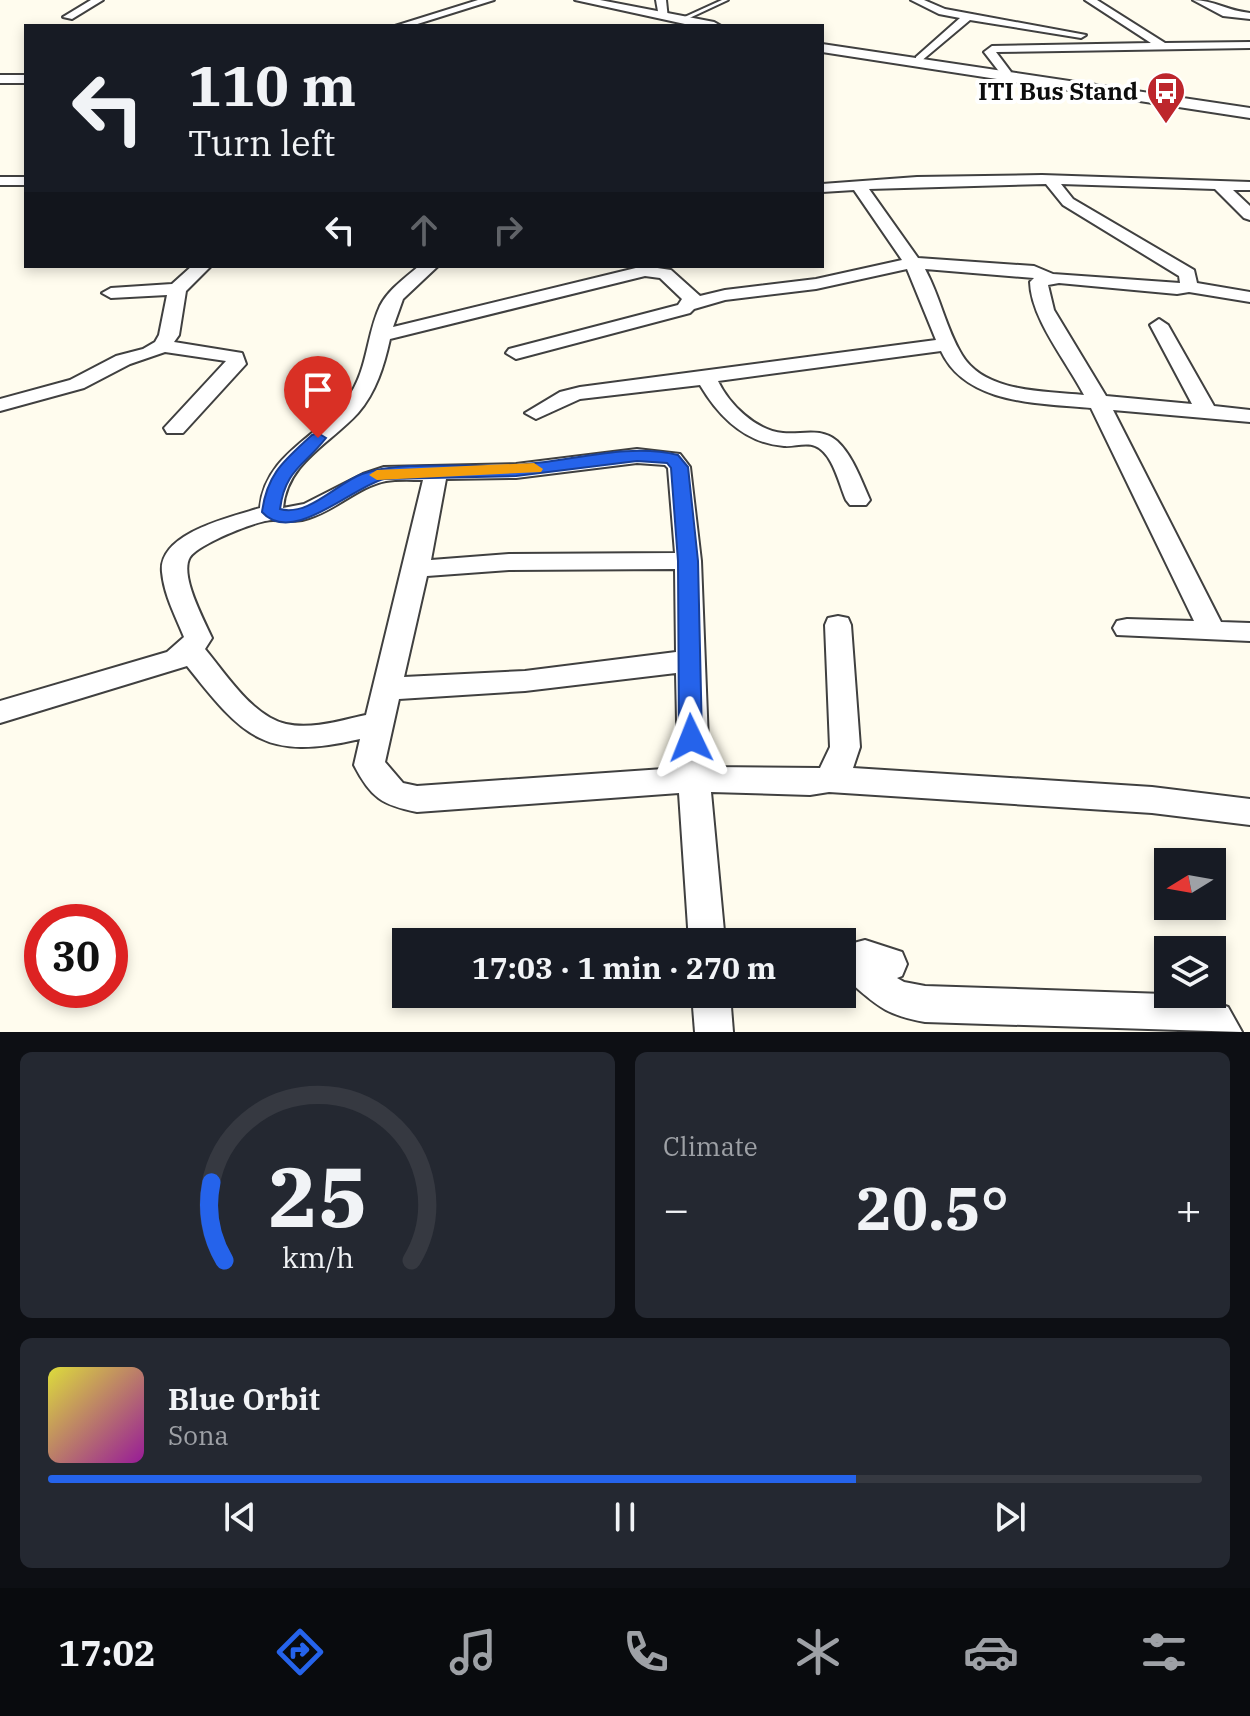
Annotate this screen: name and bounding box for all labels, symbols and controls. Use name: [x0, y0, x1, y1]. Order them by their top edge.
text: 110 m: [188, 49, 356, 121]
icon: left: [56, 56, 160, 160]
bus stop icon: ITI Bus Stand: [1145, 70, 1187, 125]
place label: ITI Bus Stand: [978, 75, 1138, 107]
text: Turn left: [188, 119, 335, 166]
icon: left: [318, 208, 362, 252]
icon: ahead: [402, 208, 446, 252]
icon: right: [486, 208, 530, 252]
pin: [284, 356, 352, 438]
icon: arrive: [296, 368, 340, 412]
position arrow: [649, 696, 733, 780]
north arrow: [1154, 848, 1226, 920]
map controls: [1154, 848, 1226, 1008]
speed limit sign: 30: [24, 904, 128, 1008]
button: layers: [1154, 936, 1226, 1008]
text: 17:03 · 1 min · 270 m: [472, 948, 776, 987]
text: Climate: [663, 1129, 758, 1163]
text: 25: [268, 1142, 367, 1250]
text: 20.5°: [856, 1168, 1009, 1247]
text: −: [663, 1180, 689, 1237]
text: +: [1176, 1180, 1202, 1237]
text: km/h: [281, 1239, 354, 1276]
text: Blue Orbit: [168, 1379, 320, 1418]
text: Sona: [168, 1418, 229, 1452]
icon: previous: [218, 1495, 262, 1539]
icon: pause: [603, 1495, 647, 1539]
icon: next: [988, 1495, 1032, 1539]
icon: directions: [272, 1624, 328, 1680]
icon: music: [445, 1624, 501, 1680]
icon: phone: [618, 1624, 674, 1680]
icon: climate: [790, 1624, 846, 1680]
icon: car: [963, 1624, 1019, 1680]
icon: filters: [1136, 1624, 1192, 1680]
text: 17:02: [58, 1629, 156, 1676]

